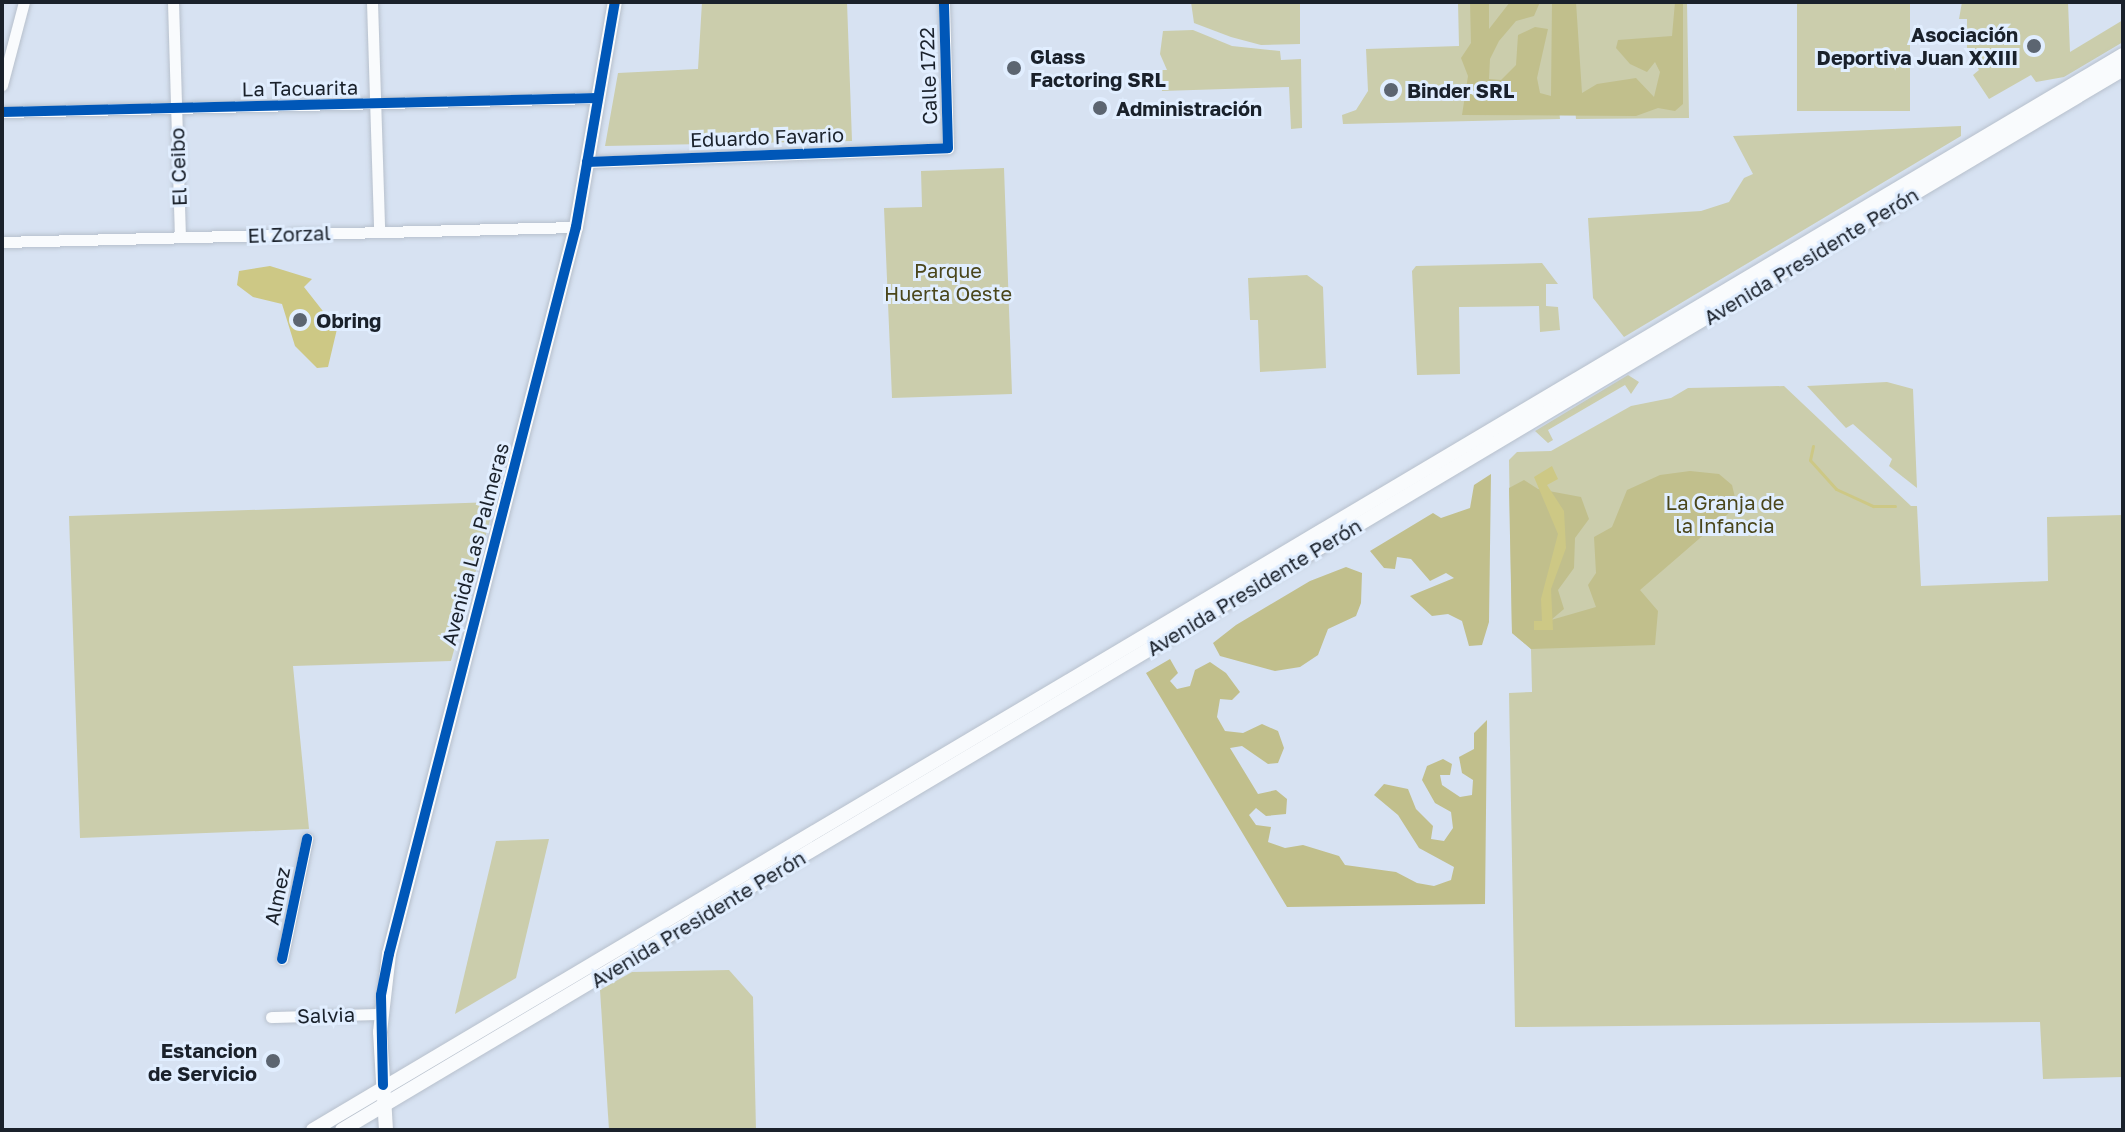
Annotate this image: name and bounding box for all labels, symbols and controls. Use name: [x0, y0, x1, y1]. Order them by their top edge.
place label: Asociación Deportiva Juan XXIII: [1817, 22, 2018, 69]
street label: Calle 1722: [914, 27, 942, 125]
marker: Asociación Deportiva Juan XXIII: [2025, 37, 2043, 55]
place label: Glass Factoring SRL: [1030, 44, 1166, 91]
marker: Glass Factoring SRL: [1005, 59, 1023, 77]
street label: La Tacuarita: [242, 75, 358, 101]
place label: Binder SRL: [1407, 78, 1514, 102]
marker: Binder SRL: [1382, 81, 1400, 99]
place label: Administración: [1116, 96, 1262, 120]
marker: Administración: [1091, 99, 1109, 117]
street label: Eduardo Favario: [690, 122, 844, 152]
street label: El Ceibo: [165, 127, 191, 207]
street label: Avenida Presidente Perón: [1699, 182, 1923, 330]
street label: El Zorzal: [247, 221, 331, 247]
park label: Parque Huerta Oeste: [884, 259, 1012, 306]
place label: Obring: [316, 308, 381, 332]
marker: Obring: [291, 311, 309, 329]
street label: Avenida Las Palmeras: [436, 440, 514, 648]
park label: La Granja de la Infancia: [1666, 491, 1784, 538]
street label: Avenida Presidente Perón: [1142, 513, 1366, 661]
street label: Avenida Presidente Perón: [586, 845, 810, 993]
street label: Almez: [259, 865, 295, 927]
street label: Salvia: [297, 1002, 355, 1028]
place label: Estancion de Servicio: [148, 1038, 257, 1085]
marker: Estancion de Servicio: [264, 1052, 282, 1070]

